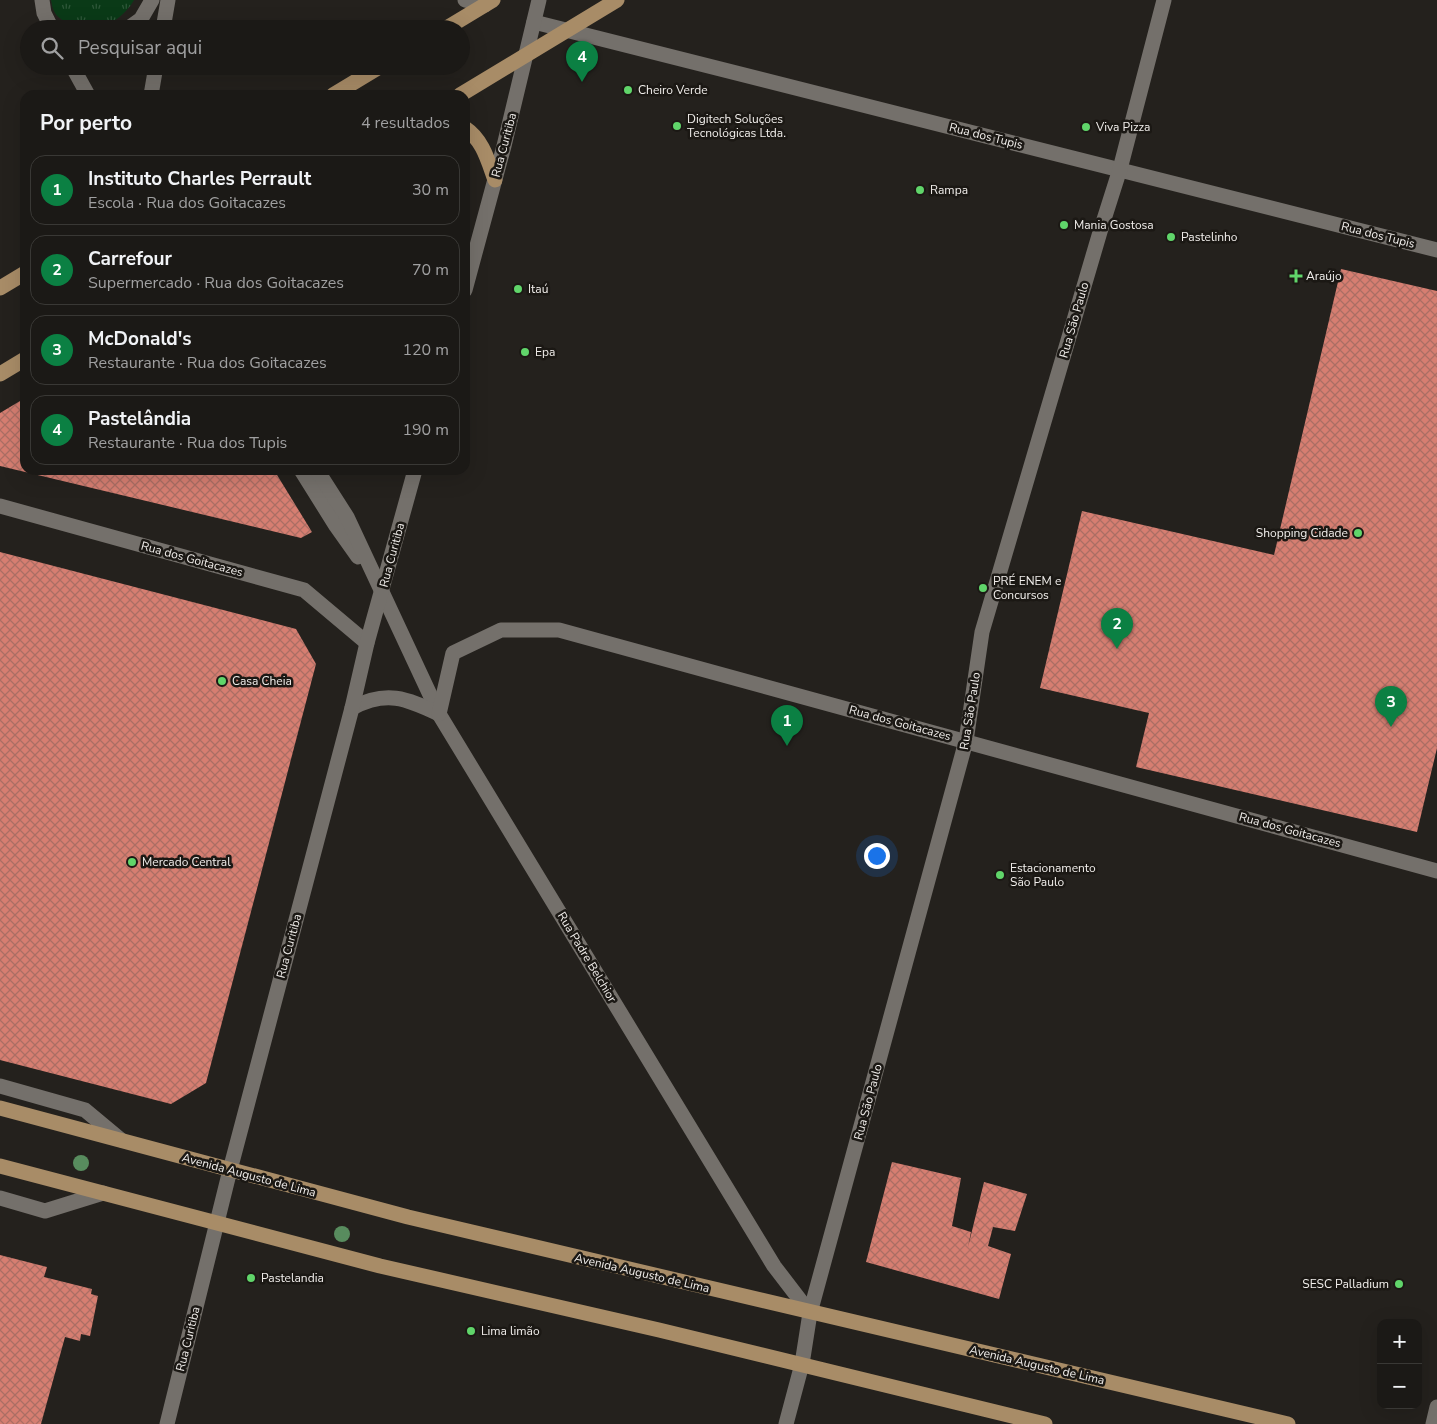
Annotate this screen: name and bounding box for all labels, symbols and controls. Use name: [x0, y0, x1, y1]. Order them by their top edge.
search box: [20, 20, 470, 75]
icon: search: [38, 34, 66, 62]
text: Pesquisar aqui: [78, 35, 202, 61]
pin: 4: [566, 41, 598, 82]
place label: Cheiro Verde: [638, 82, 708, 98]
marker: Cheiro Verde: [622, 84, 634, 96]
text: Por perto: [40, 109, 132, 137]
street label: Rua Curitiba: [488, 111, 520, 179]
place label: Digitech Soluções Tecnológicas Ltda.: [687, 111, 786, 141]
text: 4 resultados: [361, 112, 450, 134]
street label: Rua dos Tupis: [947, 119, 1025, 153]
place label: Viva Pizza: [1095, 119, 1150, 135]
marker: Digitech Soluções Tecnológicas Ltda.: [671, 120, 683, 132]
marker: Viva Pizza: [1080, 121, 1092, 133]
text: Instituto Charles Perrault: [88, 166, 311, 192]
text: 1: [52, 179, 62, 201]
text: 30 m: [412, 179, 449, 201]
place label: Rampa: [930, 182, 968, 198]
marker: Rampa: [914, 184, 926, 196]
text: Escola · Rua dos Goitacazes: [88, 192, 286, 214]
place label: Mania Gostosa: [1074, 217, 1154, 233]
street label: Rua dos Tupis: [1339, 218, 1417, 252]
marker: Mania Gostosa: [1058, 219, 1070, 231]
place label: Pastelinho: [1181, 229, 1238, 245]
marker: Pastelinho: [1165, 231, 1177, 243]
text: Carrefour: [88, 246, 172, 272]
text: 2: [52, 259, 62, 281]
text: 70 m: [412, 259, 449, 281]
place label: Araújo: [1306, 268, 1342, 284]
marker: Araújo: [1290, 270, 1302, 282]
text: Supermercado · Rua dos Goitacazes: [88, 272, 344, 294]
street label: Rua São Paulo: [1056, 280, 1093, 360]
place label: Itaú: [528, 281, 548, 297]
marker: Itaú: [512, 283, 524, 295]
text: McDonald's: [88, 326, 192, 352]
text: 3: [52, 339, 62, 361]
text: 120 m: [402, 339, 449, 361]
place label: Epa: [535, 344, 555, 360]
marker: Epa: [519, 346, 531, 358]
text: Restaurante · Rua dos Goitacazes: [88, 352, 327, 374]
text: Pastelândia: [88, 406, 191, 432]
text: 4: [52, 419, 62, 441]
text: 190 m: [402, 419, 449, 441]
text: Restaurante · Rua dos Tupis: [88, 432, 287, 454]
street label: Rua Curitiba: [376, 521, 408, 589]
place label: Shopping Cidade: [1256, 525, 1348, 541]
marker: Shopping Cidade: [1352, 527, 1364, 539]
street label: Rua dos Goitacazes: [139, 538, 245, 580]
place label: PRÉ ENEM e Concursos: [993, 573, 1061, 603]
marker: PRÉ ENEM e Concursos: [977, 582, 989, 594]
pin: 2: [1101, 608, 1133, 649]
street label: Rua São Paulo: [956, 671, 984, 751]
place label: Casa Cheia: [232, 673, 292, 689]
marker: Casa Cheia: [216, 675, 228, 687]
pin: 3: [1375, 686, 1407, 727]
street label: Rua dos Goitacazes: [847, 702, 953, 744]
pin: 1: [771, 705, 803, 746]
street label: Rua dos Goitacazes: [1237, 809, 1343, 851]
your location: [864, 843, 890, 869]
place label: Mercado Central: [142, 854, 231, 870]
marker: Mercado Central: [126, 856, 138, 868]
place label: Estacionamento São Paulo: [1010, 860, 1096, 890]
marker: Estacionamento São Paulo: [994, 869, 1006, 881]
street label: Rua Padre Belchior: [554, 909, 621, 1006]
street label: Rua Curitiba: [273, 912, 305, 980]
street label: Rua São Paulo: [850, 1062, 886, 1142]
street label: Avenida Augusto de Lima: [180, 1149, 318, 1201]
street label: Avenida Augusto de Lima: [573, 1250, 711, 1296]
place label: Pastelandia: [261, 1270, 324, 1286]
marker: Pastelandia: [245, 1272, 257, 1284]
place label: SESC Palladium: [1302, 1276, 1389, 1292]
marker: SESC Palladium: [1393, 1278, 1405, 1290]
street label: Rua Curitiba: [172, 1305, 204, 1373]
map controls: [1377, 1319, 1422, 1409]
button: +: [1377, 1319, 1422, 1364]
place label: Lima limão: [481, 1323, 540, 1339]
marker: Lima limão: [465, 1325, 477, 1337]
street label: Avenida Augusto de Lima: [968, 1342, 1106, 1388]
button: −: [1377, 1364, 1422, 1409]

